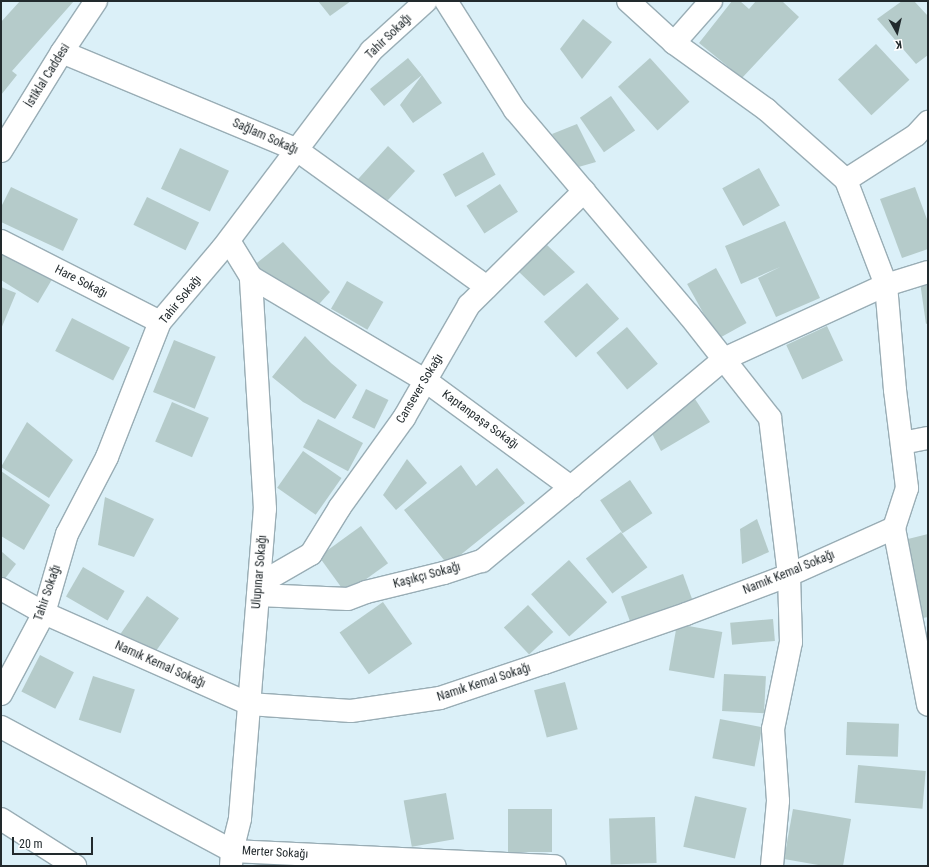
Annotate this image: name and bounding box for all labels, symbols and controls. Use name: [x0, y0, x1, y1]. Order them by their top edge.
street label: Tahir Sokağı: [363, 12, 415, 62]
north arrow: [877, 12, 917, 52]
text: K: [895, 38, 903, 51]
street label: İstiklal Caddesi: [23, 41, 73, 111]
street label: Sağlam Sokağı: [230, 116, 300, 158]
street label: Hare Sokağı: [52, 263, 110, 301]
street label: Tahir Sokağı: [157, 273, 205, 327]
street label: Cansever Sokağı: [394, 352, 446, 426]
street label: Kaptanpaşa Sokağı: [439, 387, 521, 453]
street label: Ulupınar Sokağı: [250, 534, 270, 610]
street label: Namık Kemal Sokağı: [741, 548, 837, 598]
street label: Kaşıkçı Sokağı: [392, 560, 462, 592]
street label: Tahir Sokağı: [32, 563, 64, 623]
street label: Namık Kemal Sokağı: [112, 639, 208, 691]
street label: Namık Kemal Sokağı: [435, 661, 533, 705]
scale bar: [14, 829, 95, 855]
text: 20 m: [19, 837, 43, 851]
street label: Merter Sokağı: [241, 844, 309, 862]

